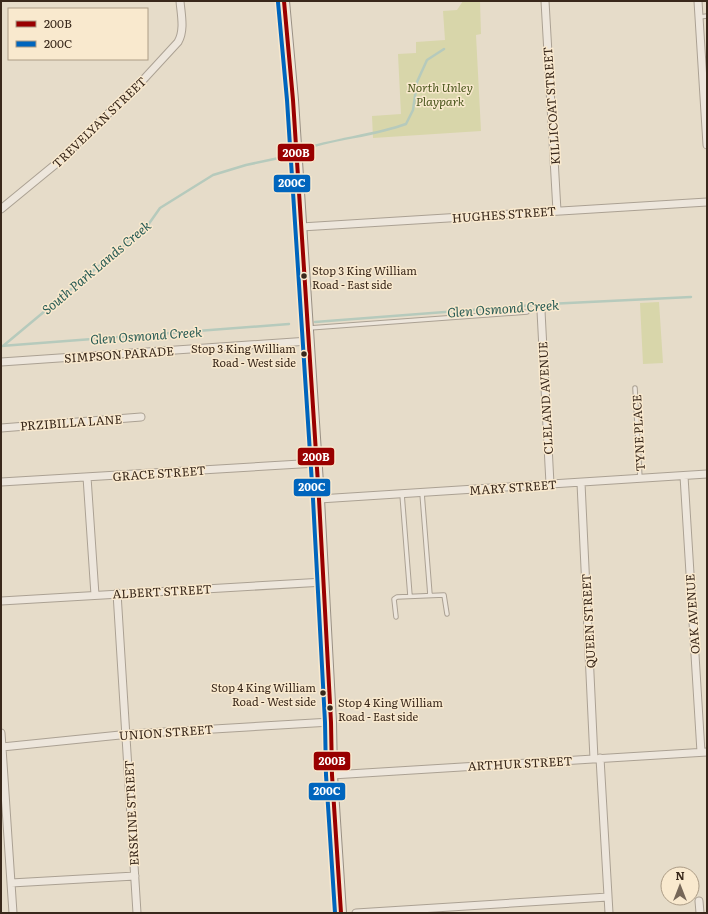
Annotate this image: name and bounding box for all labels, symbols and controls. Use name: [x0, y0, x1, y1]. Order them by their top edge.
legend: [8, 8, 148, 60]
text: 200B: [44, 14, 72, 32]
text: 200C: [44, 34, 72, 52]
street label: KILLICOAT STREET: [538, 46, 564, 166]
street label: TREVELYAN STREET: [48, 72, 150, 172]
park label: North Unley Playpark: [407, 78, 473, 110]
line badge: 200B: [277, 143, 315, 162]
text: 200B: [282, 144, 310, 160]
line badge: 200C: [273, 174, 311, 193]
text: 200C: [278, 174, 306, 190]
street label: HUGHES STREET: [451, 201, 557, 227]
water label: South Park Lands Creek: [37, 215, 155, 318]
place label: Stop 3 King William Road - East side: [312, 262, 417, 292]
marker: Stop 3 King William Road - East side: [299, 271, 309, 281]
water label: Glen Osmond Creek: [446, 295, 560, 321]
water label: Glen Osmond Creek: [89, 322, 203, 348]
place label: Stop 3 King William Road - West side: [191, 340, 296, 370]
street label: SIMPSON PARADE: [64, 341, 175, 367]
street label: CLELAND AVENUE: [533, 341, 557, 455]
marker: Stop 3 King William Road - West side: [299, 349, 309, 359]
street label: TYNE PLACE: [627, 394, 649, 472]
street label: PRZIBILLA LANE: [19, 409, 123, 435]
line badge: 200B: [297, 447, 335, 466]
text: 200B: [302, 448, 330, 464]
street label: GRACE STREET: [112, 461, 206, 485]
street label: MARY STREET: [469, 475, 558, 499]
line badge: 200C: [293, 478, 331, 497]
text: 200C: [298, 478, 326, 494]
street label: QUEEN STREET: [577, 573, 599, 669]
street label: OAK AVENUE: [680, 573, 704, 655]
street label: ALBERT STREET: [112, 579, 212, 603]
place label: Stop 4 King William Road - West side: [211, 679, 316, 709]
marker: Stop 4 King William Road - West side: [318, 688, 328, 698]
place label: Stop 4 King William Road - East side: [338, 694, 443, 724]
marker: Stop 4 King William Road - East side: [325, 703, 335, 713]
street label: UNION STREET: [118, 720, 214, 744]
line badge: 200B: [313, 751, 351, 771]
street label: ARTHUR STREET: [467, 751, 573, 775]
text: 200B: [318, 752, 346, 768]
street label: ERSKINE STREET: [119, 760, 143, 866]
line badge: 200C: [308, 782, 346, 801]
text: 200C: [313, 782, 341, 798]
north arrow: [660, 866, 700, 906]
text: N: [675, 867, 685, 883]

